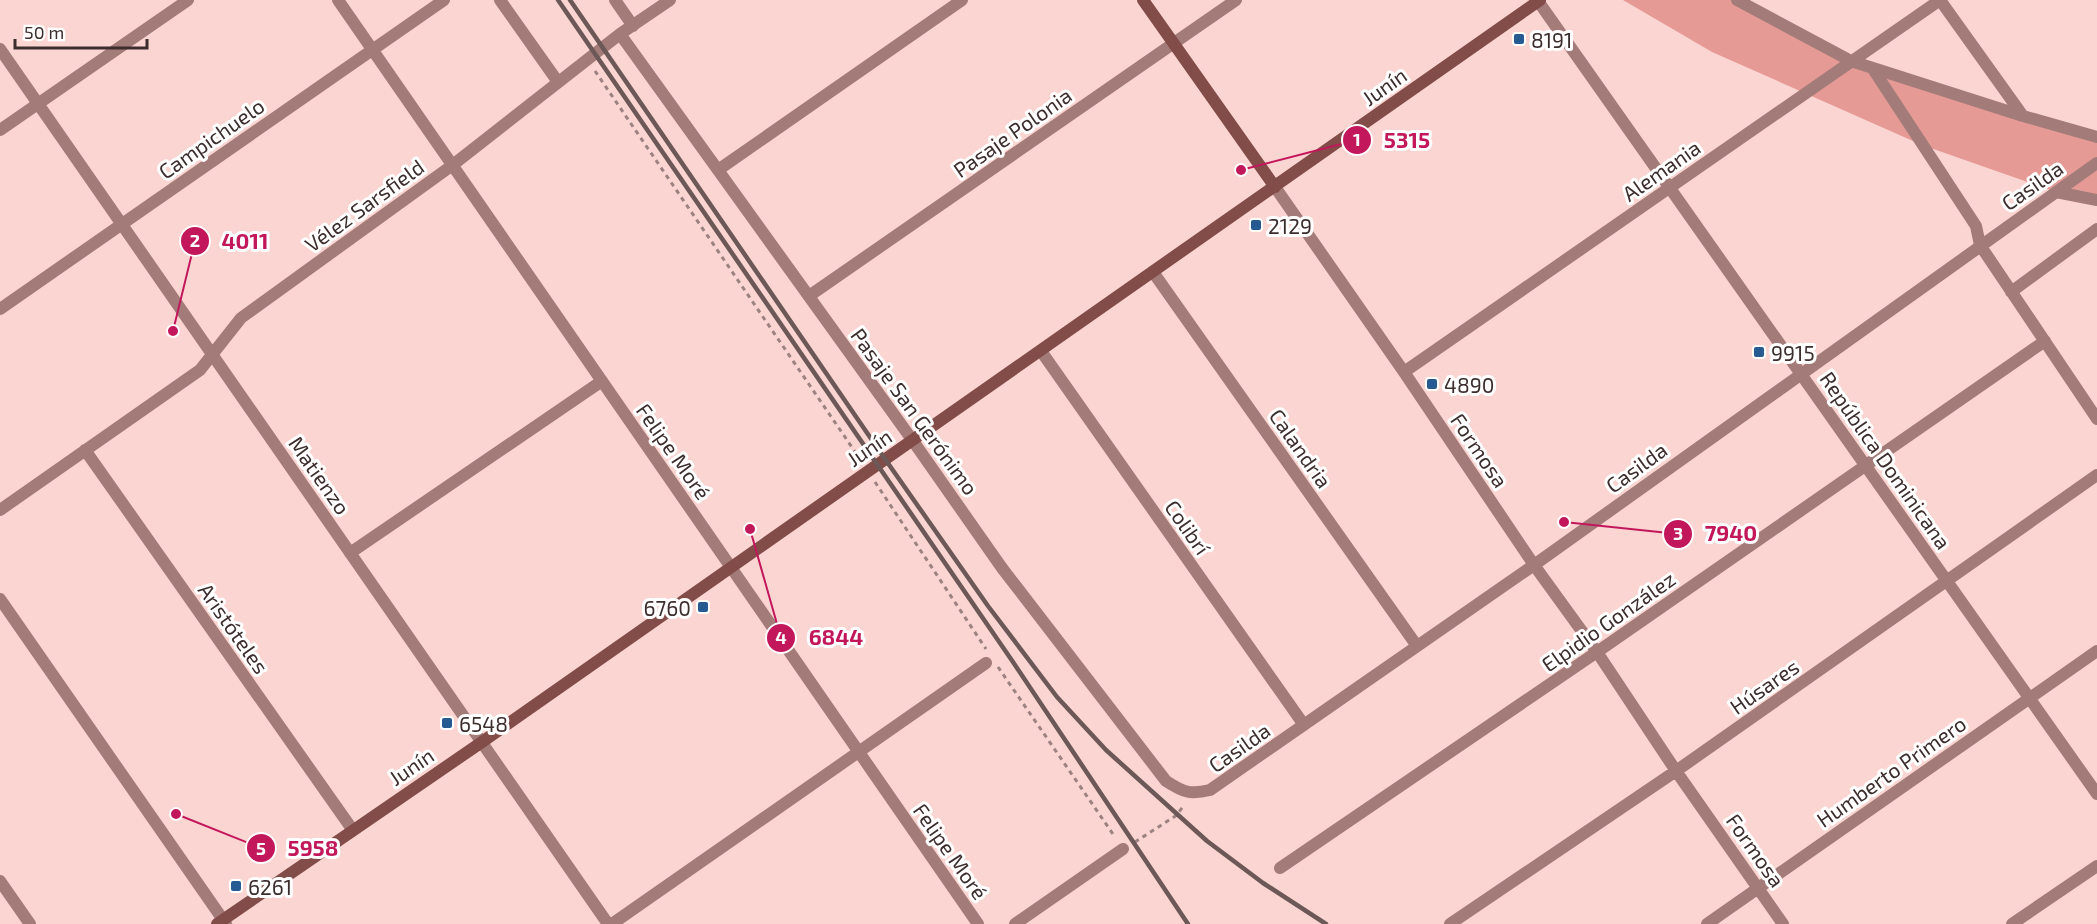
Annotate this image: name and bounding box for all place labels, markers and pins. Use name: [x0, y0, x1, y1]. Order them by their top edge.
place label: 8191: [1531, 27, 1572, 52]
marker: 8191: [1512, 32, 1526, 46]
callout: 5315: [1342, 120, 1442, 160]
place label: 2129: [1268, 213, 1312, 238]
marker: 2129: [1249, 218, 1263, 232]
callout: 4011: [180, 221, 281, 261]
place label: 9915: [1771, 340, 1815, 365]
marker: 9915: [1752, 345, 1766, 359]
place label: 4890: [1444, 372, 1494, 397]
marker: 4890: [1425, 377, 1439, 391]
callout: 7940: [1663, 514, 1769, 554]
place label: 6760: [644, 595, 691, 620]
marker: 6760: [696, 600, 710, 614]
callout: 6844: [766, 618, 875, 658]
place label: 6548: [459, 711, 508, 736]
marker: 6548: [440, 716, 454, 730]
callout: 5958: [246, 828, 351, 868]
place label: 6261: [248, 874, 292, 899]
marker: 6261: [229, 879, 243, 893]

